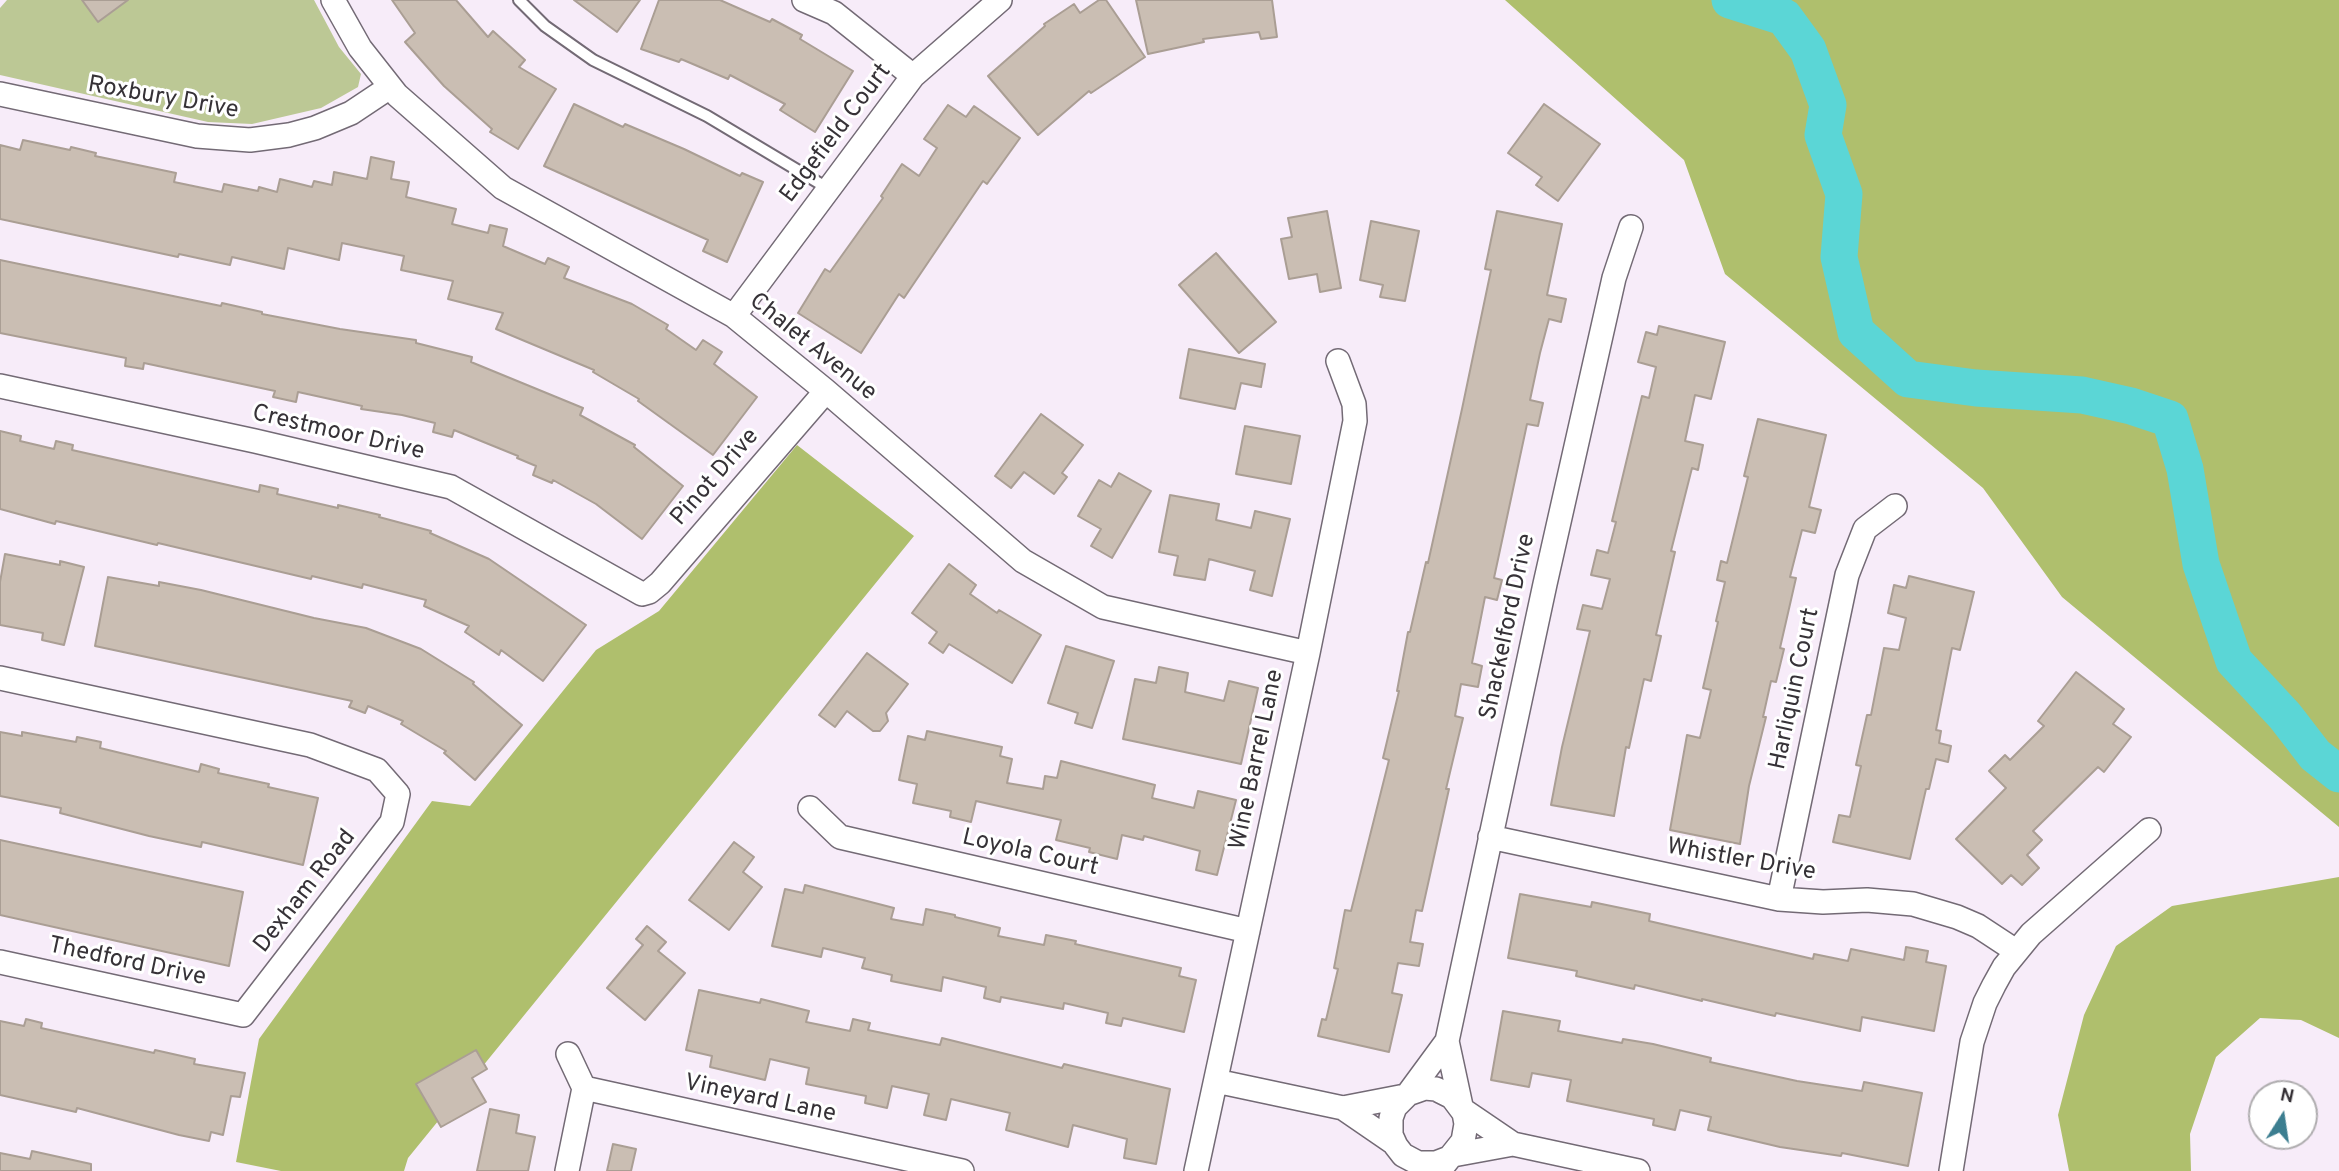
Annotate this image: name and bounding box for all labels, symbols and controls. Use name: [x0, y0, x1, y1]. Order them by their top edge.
street label: Edgefield Court: [775, 59, 899, 209]
street label: Roxbury Drive: [85, 72, 241, 126]
street label: Chalet Avenue: [742, 288, 882, 408]
street label: Crestmoor Drive: [249, 400, 427, 468]
street label: Pinot Drive: [666, 423, 766, 533]
street label: Shackelford Drive: [1475, 531, 1543, 723]
street label: Harliquin Court: [1765, 606, 1827, 772]
street label: Wine Barrel Lane: [1225, 667, 1291, 853]
street label: Dexham Road: [249, 824, 363, 960]
street label: Loyola Court: [959, 824, 1101, 884]
street label: Whistler Drive: [1664, 834, 1818, 888]
street label: Thedford Drive: [46, 932, 208, 994]
street label: Vineyard Lane: [682, 1070, 838, 1130]
north arrow: [2248, 1080, 2318, 1150]
text: N: [2278, 1083, 2296, 1110]

